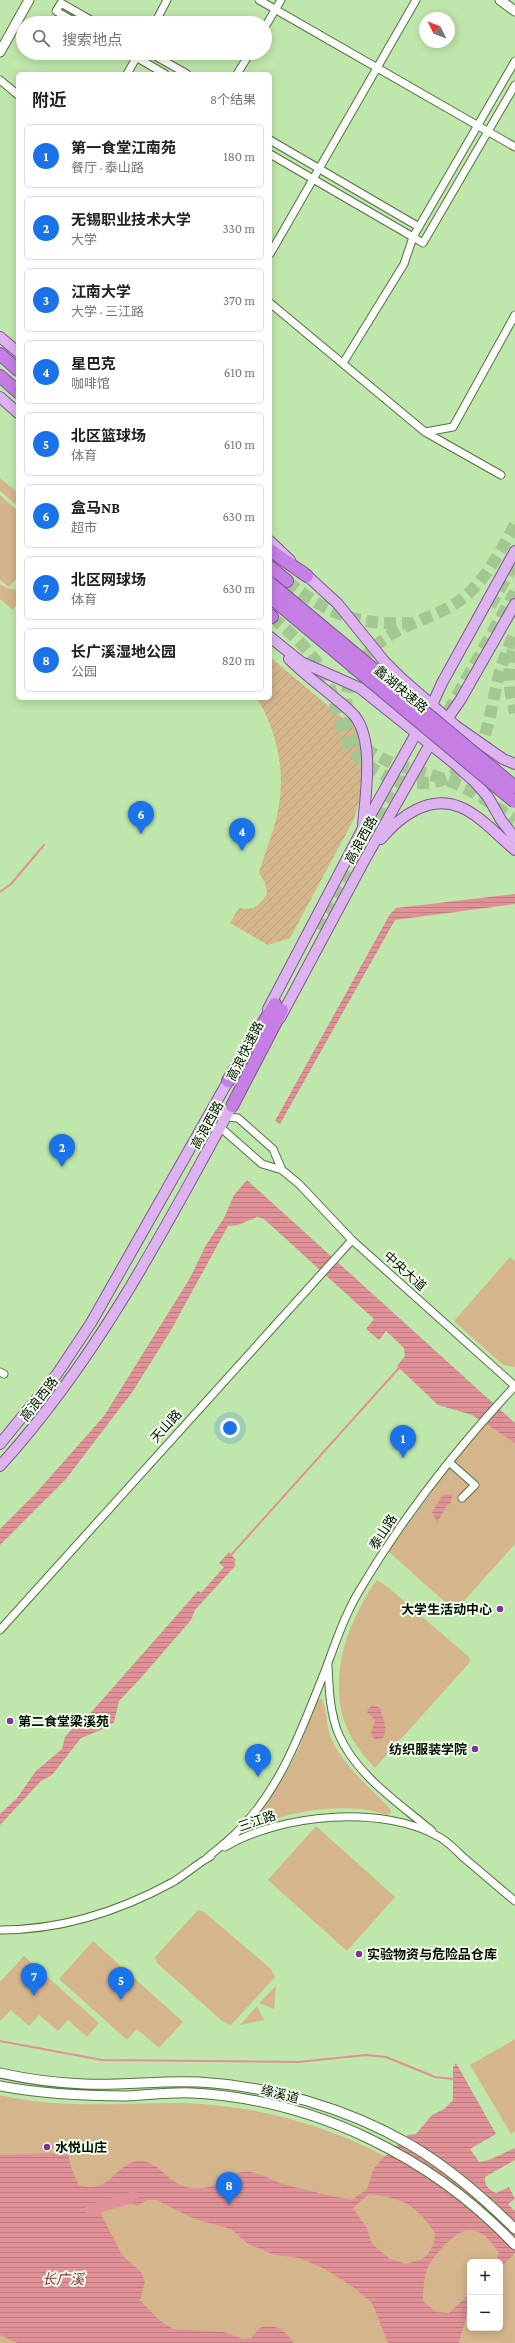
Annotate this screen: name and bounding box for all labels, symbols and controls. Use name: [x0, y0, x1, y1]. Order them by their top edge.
north arrow: [419, 12, 455, 48]
search box: [16, 16, 272, 60]
icon: search: [30, 27, 52, 49]
text: 搜索地点: [62, 32, 122, 48]
text: 附近: [32, 91, 66, 110]
text: 8个结果: [210, 92, 256, 107]
text: 第一食堂江南苑: [71, 140, 176, 156]
text: 1: [44, 149, 48, 164]
text: 180 m: [223, 149, 255, 164]
text: 餐厅 · 泰山路: [71, 160, 144, 175]
text: 无锡职业技术大学: [71, 212, 191, 228]
text: 2: [43, 221, 49, 236]
text: 330 m: [222, 221, 255, 236]
text: 大学: [71, 232, 97, 247]
text: 江南大学: [71, 284, 131, 300]
text: 3: [43, 293, 49, 308]
text: 370 m: [223, 293, 255, 308]
text: 大学 · 三江路: [71, 304, 144, 319]
text: 星巴克: [71, 356, 116, 372]
text: 4: [42, 365, 50, 380]
text: 610 m: [224, 365, 255, 380]
text: 咖啡馆: [71, 376, 110, 391]
text: 北区篮球场: [71, 428, 146, 444]
text: 5: [43, 437, 49, 452]
text: 610 m: [224, 437, 255, 452]
text: 体育: [71, 448, 97, 463]
text: 盒马NB: [71, 500, 120, 516]
text: 6: [42, 509, 50, 524]
text: 630 m: [222, 509, 255, 524]
text: 超市: [71, 520, 97, 535]
text: 北区网球场: [71, 572, 146, 588]
text: 7: [43, 581, 49, 596]
text: 630 m: [222, 581, 255, 596]
text: 体育: [71, 592, 97, 607]
text: 长广溪湿地公园: [71, 644, 176, 660]
text: 8: [42, 653, 50, 668]
text: 820 m: [222, 653, 255, 668]
street label: 蠡湖快速路: [371, 662, 431, 716]
text: 公园: [71, 664, 97, 679]
pin: 6: [128, 801, 154, 834]
street label: 高浪西路: [342, 814, 380, 866]
pin: 4: [229, 818, 255, 851]
street label: 高浪快速路: [224, 1019, 266, 1083]
street label: 高浪西路: [188, 1099, 226, 1151]
pin: 2: [49, 1134, 75, 1167]
street label: 中央大道: [381, 1248, 429, 1294]
street label: 高浪西路: [17, 1374, 61, 1424]
street label: 天山路: [147, 1406, 185, 1446]
your location: [220, 1418, 240, 1438]
pin: 1: [390, 1425, 416, 1458]
street label: 泰山路: [366, 1512, 400, 1552]
place label: 大学生活动中心: [401, 1602, 492, 1617]
marker: 大学生活动中心: [495, 1604, 505, 1614]
place label: 第二食堂梁溪苑: [18, 1714, 109, 1729]
marker: 第二食堂梁溪苑: [5, 1716, 15, 1726]
place label: 纺织服装学院: [389, 1742, 467, 1757]
pin: 3: [245, 1744, 271, 1777]
marker: 纺织服装学院: [470, 1744, 480, 1754]
street label: 三江路: [236, 1808, 278, 1834]
place label: 实验物资与危险品仓库: [367, 1947, 497, 1962]
marker: 实验物资与危险品仓库: [354, 1949, 364, 1959]
pin: 7: [21, 1963, 47, 1996]
pin: 5: [108, 1967, 134, 2000]
street label: 缘溪道: [259, 2082, 301, 2106]
place label: 水悦山庄: [55, 2140, 107, 2155]
marker: 水悦山庄: [42, 2142, 52, 2152]
pin: 8: [216, 2172, 242, 2205]
map controls: [467, 2259, 503, 2331]
button: +: [467, 2259, 503, 2295]
water label: 长广溪: [42, 2271, 86, 2287]
button: −: [467, 2295, 503, 2331]

